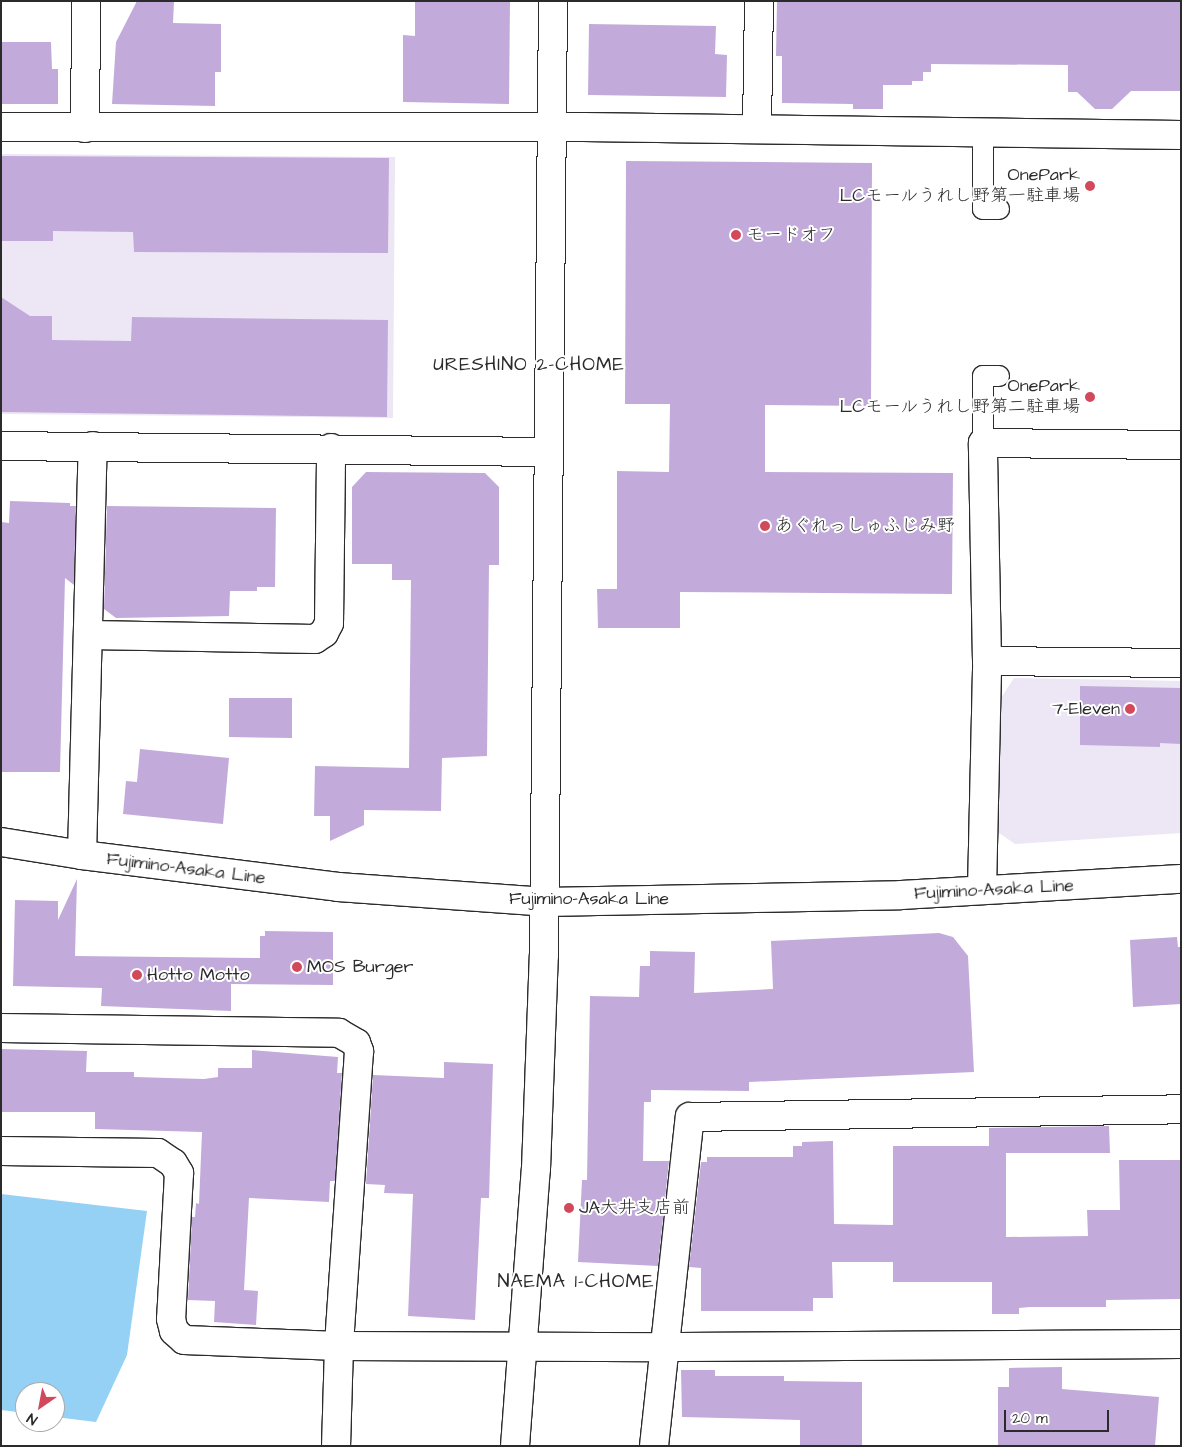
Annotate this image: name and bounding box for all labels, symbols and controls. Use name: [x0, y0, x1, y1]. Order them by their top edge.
place label: OnePark LCモールうれし野第一駐車場: [839, 165, 1080, 208]
marker: OnePark LCモールうれし野第一駐車場: [1084, 180, 1096, 192]
place label: モードオフ: [746, 224, 836, 246]
marker: モードオフ: [730, 229, 742, 241]
district label: URESHINO 2-CHOME: [431, 354, 627, 376]
place label: OnePark LCモールうれし野第二駐車場: [839, 376, 1080, 418]
marker: OnePark LCモールうれし野第二駐車場: [1084, 391, 1096, 403]
place label: あぐれっしゅふじみ野: [775, 515, 955, 537]
marker: あぐれっしゅふじみ野: [759, 520, 771, 532]
place label: 7-Eleven: [1052, 698, 1120, 720]
marker: 7-Eleven: [1124, 703, 1136, 715]
street label: Fujimino-Asaka Line: [105, 849, 267, 889]
street label: Fujimino-Asaka Line: [914, 875, 1074, 905]
street label: Fujimino-Asaka Line: [509, 888, 669, 910]
place label: MOS Burger: [307, 956, 414, 978]
marker: MOS Burger: [291, 961, 303, 973]
place label: Hotto Motto: [147, 964, 250, 986]
marker: Hotto Motto: [131, 969, 143, 981]
place label: JA大井支店前: [579, 1197, 690, 1219]
marker: JA大井支店前: [563, 1202, 575, 1214]
district label: NAEMA 1-CHOME: [496, 1271, 656, 1293]
north arrow: [15, 1382, 65, 1432]
scale bar: [1007, 1400, 1112, 1432]
text: N: [23, 1408, 42, 1430]
text: 20 m: [1012, 1408, 1048, 1429]

